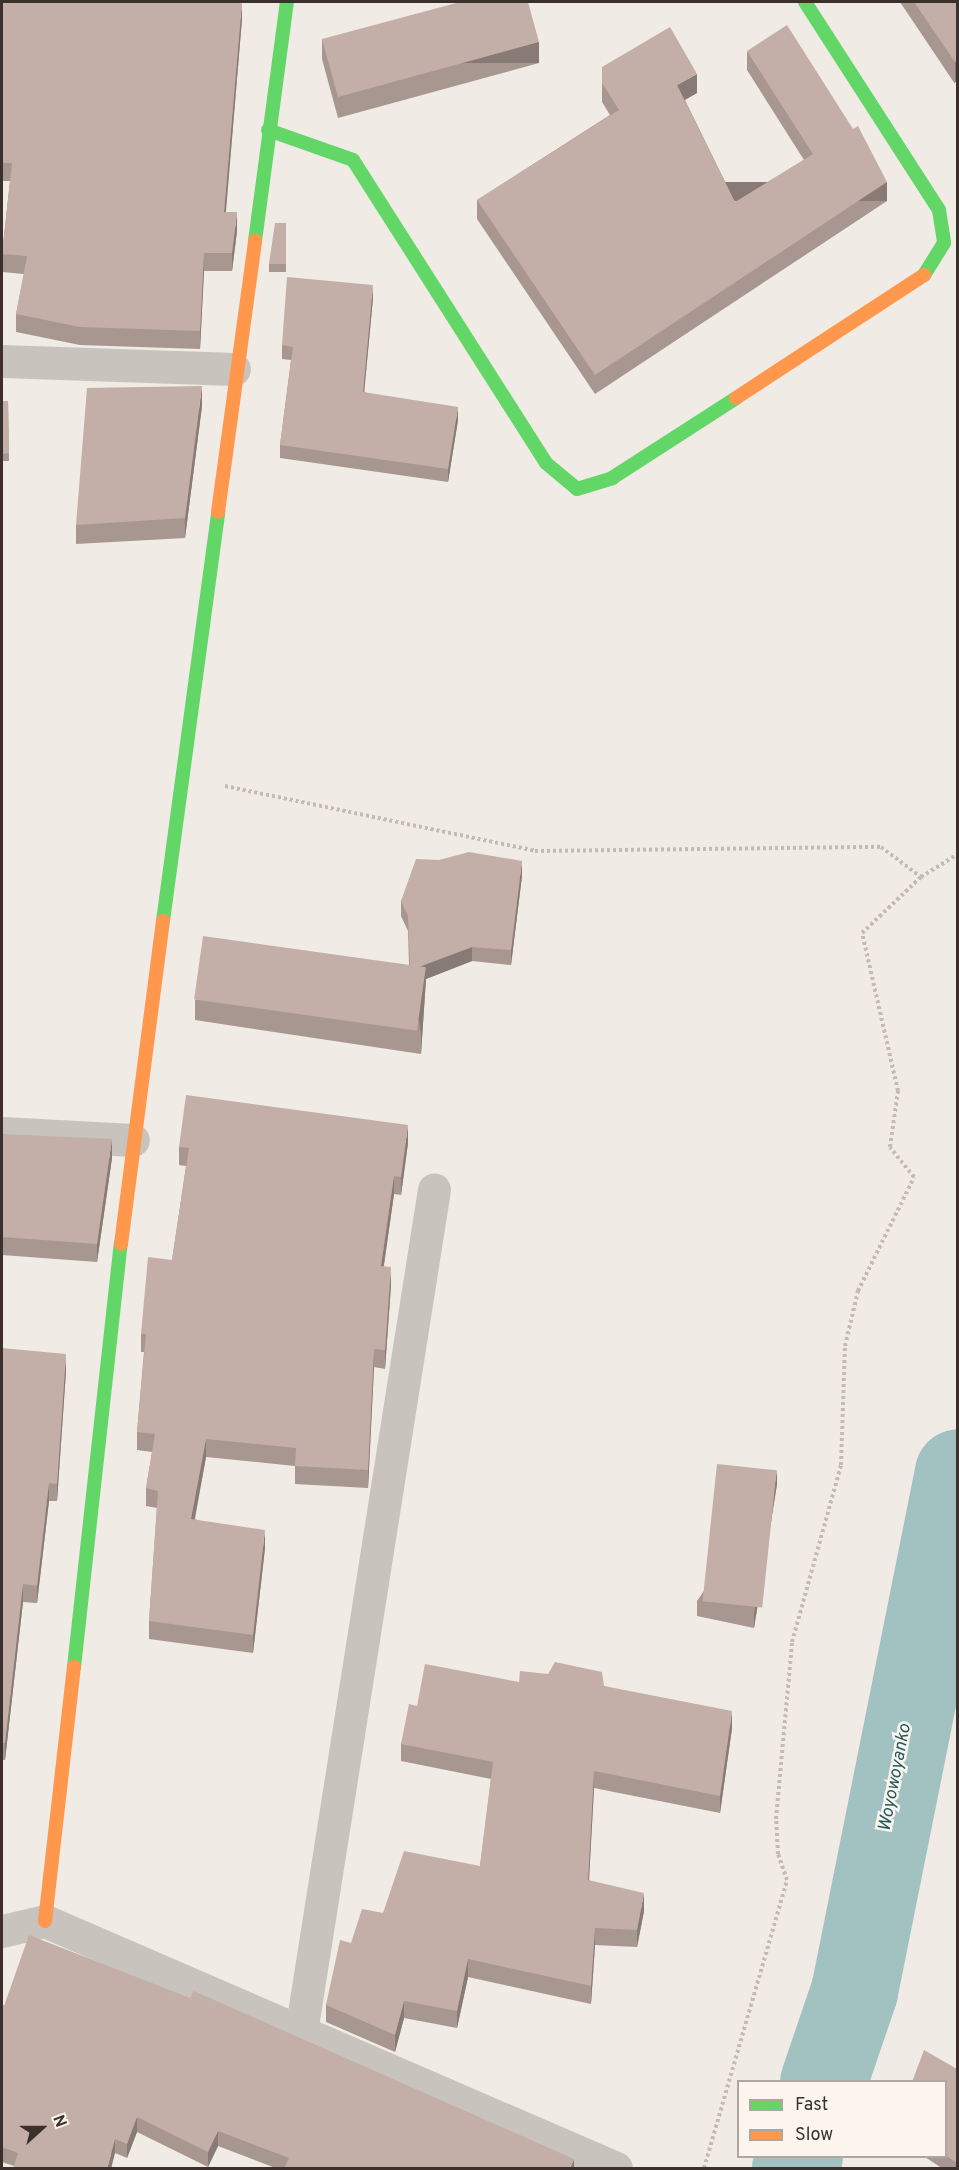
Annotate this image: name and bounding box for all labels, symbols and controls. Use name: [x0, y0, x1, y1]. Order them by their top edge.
water label: Woyowoyanko: [875, 1722, 917, 1834]
legend: [737, 2080, 947, 2158]
text: Fast: [795, 2094, 828, 2117]
north arrow: [12, 2098, 72, 2158]
text: N: [47, 2113, 70, 2131]
text: Slow: [795, 2124, 833, 2147]

